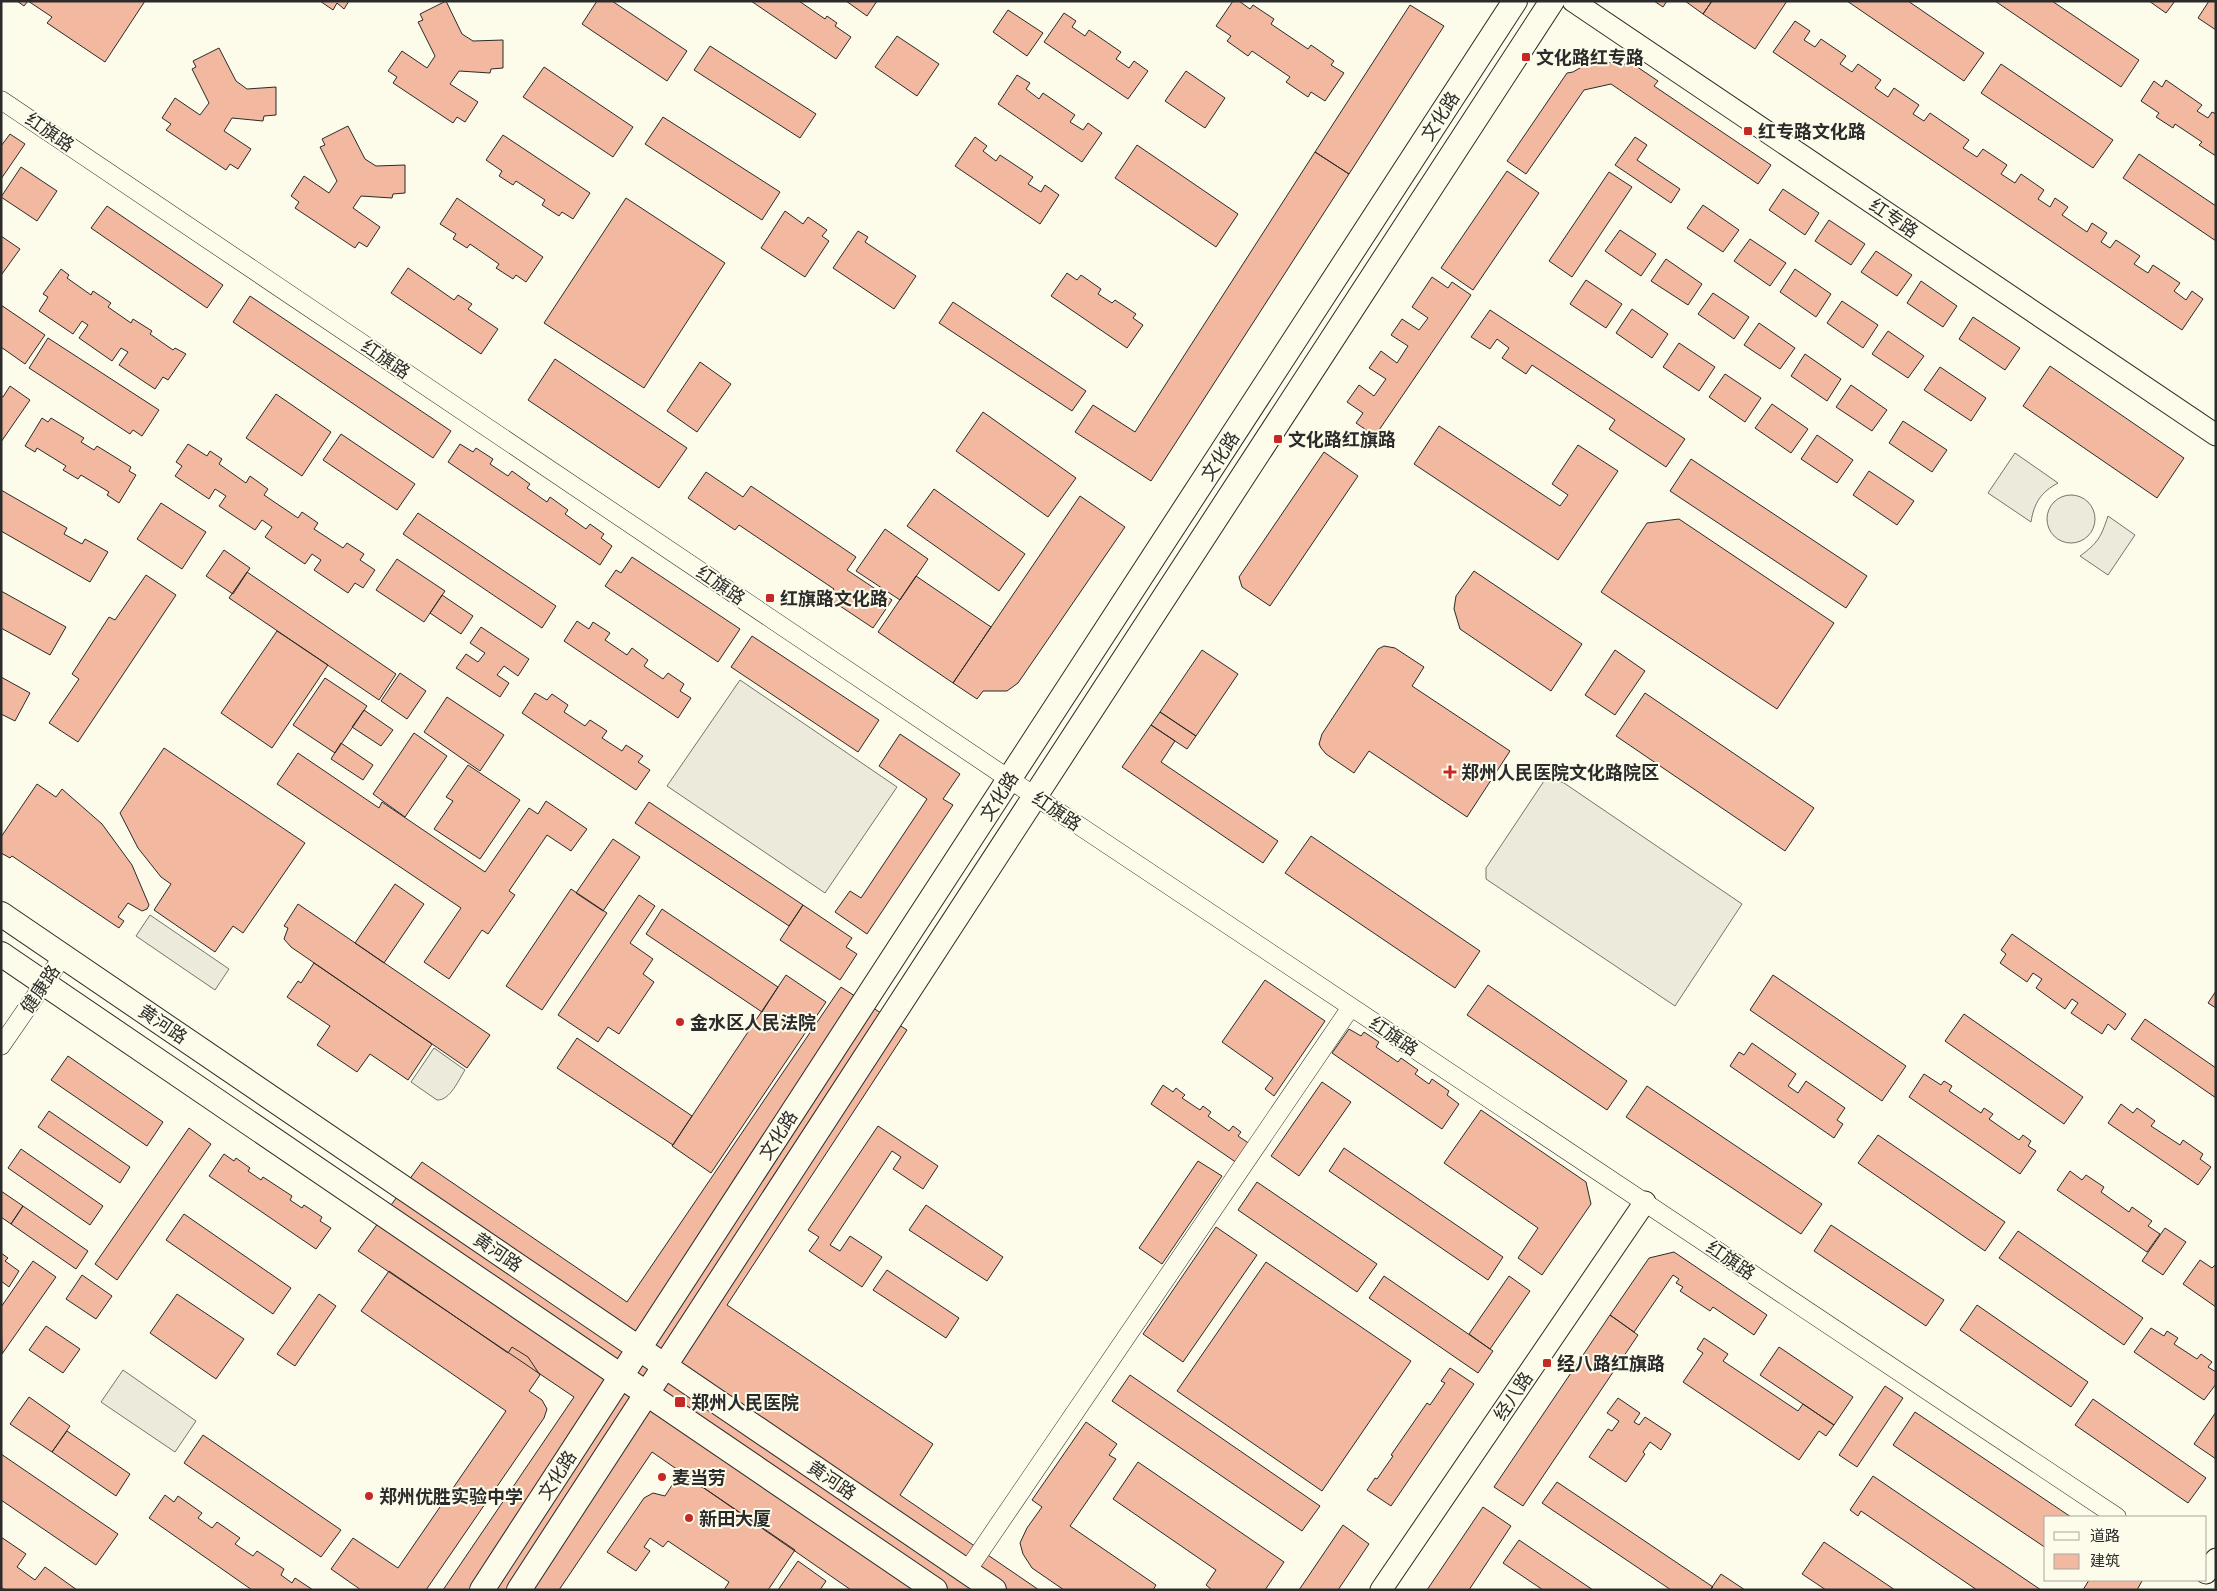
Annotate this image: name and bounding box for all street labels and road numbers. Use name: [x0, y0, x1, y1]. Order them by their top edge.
street label: 文化路: [1416, 88, 1464, 144]
street label: 红旗路: [22, 108, 78, 156]
street label: 红专路: [1866, 194, 1922, 242]
street label: 红旗路: [358, 335, 414, 383]
street label: 文化路: [1196, 428, 1244, 484]
street label: 红旗路: [693, 561, 749, 609]
street label: 文化路: [975, 768, 1023, 824]
street label: 红旗路: [1029, 787, 1085, 835]
street label: 健康路: [16, 961, 64, 1017]
street label: 黄河路: [135, 1000, 191, 1048]
street label: 红旗路: [1366, 1012, 1422, 1060]
street label: 文化路: [754, 1107, 802, 1163]
street label: 黄河路: [470, 1228, 526, 1276]
street label: 红旗路: [1703, 1236, 1759, 1284]
street label: 经八路: [1489, 1368, 1537, 1424]
street label: 文化路: [533, 1447, 581, 1503]
street label: 黄河路: [804, 1456, 860, 1504]

